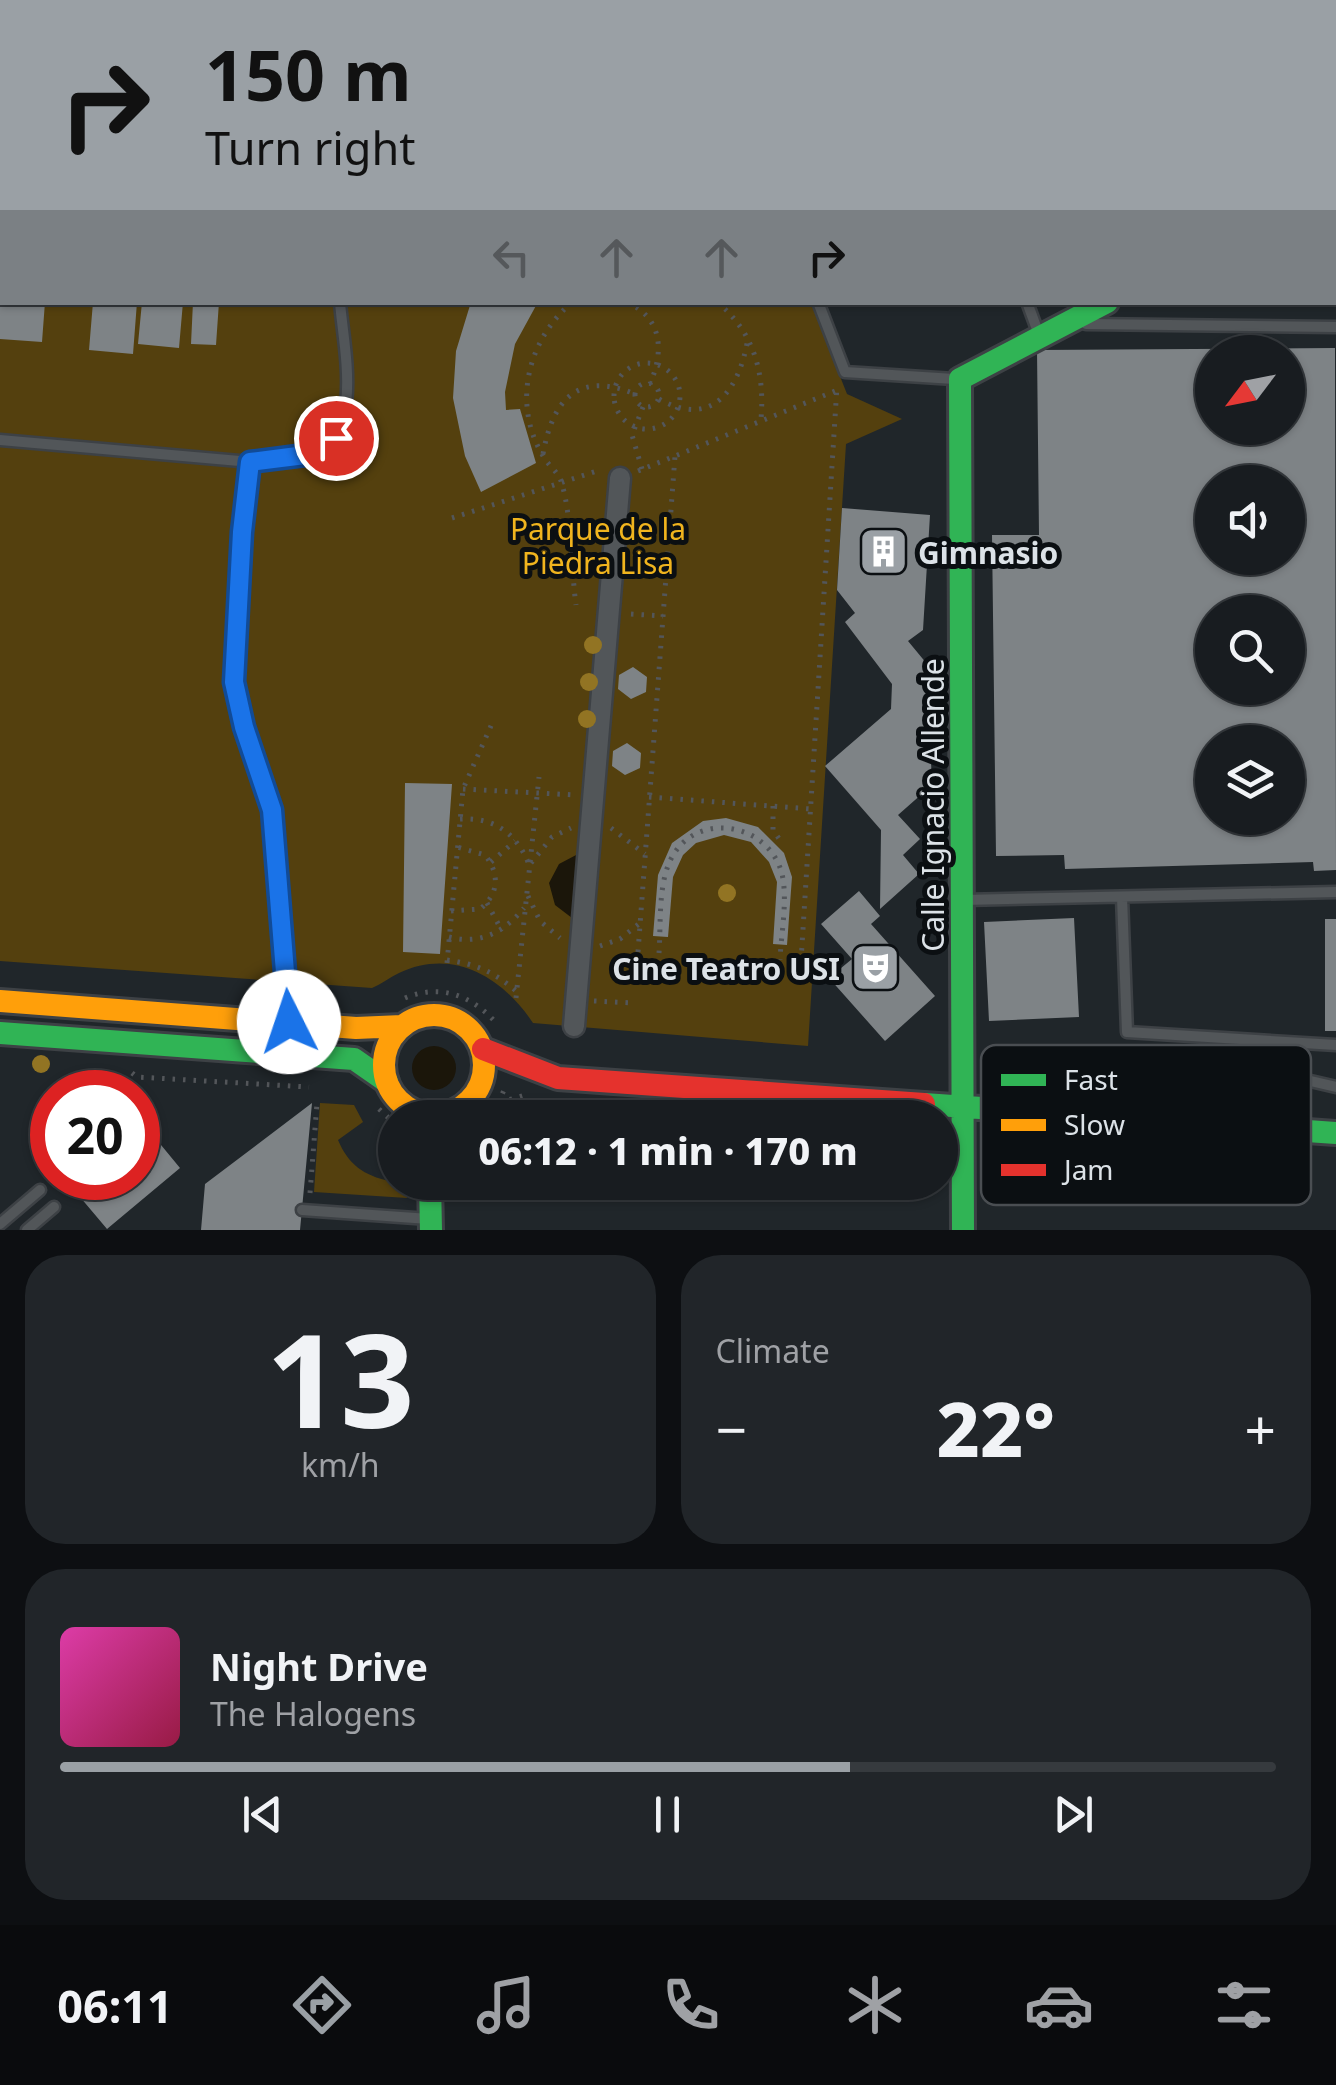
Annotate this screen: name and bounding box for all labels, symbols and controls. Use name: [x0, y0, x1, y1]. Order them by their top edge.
text: 150 m: [205, 26, 412, 122]
icon: right: [40, 40, 170, 170]
text: Turn right: [205, 117, 416, 178]
icon: left: [484, 230, 539, 285]
icon: ahead: [589, 230, 644, 285]
icon: ahead: [694, 230, 749, 285]
icon: right: [799, 230, 854, 285]
north arrow: [1195, 335, 1305, 445]
map controls: [1195, 335, 1305, 835]
pin: [294, 396, 379, 481]
icon: arrive: [309, 411, 364, 466]
button: sound: [1195, 465, 1305, 575]
park label: Parque de la Piedra Lisa: [510, 508, 686, 583]
building icon: Gimnasio: [857, 526, 909, 578]
place label: Gimnasio: [918, 532, 1058, 573]
button: search: [1195, 595, 1305, 705]
street label: Calle Ignacio Allende: [912, 658, 953, 952]
button: layers: [1195, 725, 1305, 835]
theatre icon: Cine Teatro USI: [849, 942, 901, 994]
place label: Cine Teatro USI: [612, 948, 840, 989]
position arrow: [237, 970, 341, 1074]
legend: [981, 1045, 1311, 1205]
text: Fast: [1064, 1060, 1118, 1098]
speed limit sign: 20: [30, 1070, 160, 1200]
text: Slow: [1064, 1105, 1125, 1143]
text: 06:12 · 1 min · 170 m: [478, 1124, 858, 1176]
text: Jam: [1061, 1150, 1114, 1188]
text: 13: [266, 1289, 415, 1466]
text: Climate: [716, 1329, 830, 1372]
text: 22°: [937, 1377, 1055, 1479]
text: −: [716, 1391, 747, 1466]
text: +: [1245, 1391, 1276, 1466]
text: km/h: [301, 1443, 380, 1486]
text: Night Drive: [210, 1640, 428, 1692]
text: The Halogens: [210, 1692, 416, 1735]
icon: previous: [235, 1787, 290, 1842]
icon: pause: [640, 1787, 695, 1842]
icon: next: [1046, 1787, 1101, 1842]
icon: directions: [287, 1970, 357, 2040]
icon: music: [471, 1970, 541, 2040]
icon: phone: [656, 1970, 726, 2040]
icon: climate: [840, 1970, 910, 2040]
icon: car: [1024, 1970, 1094, 2040]
icon: filters: [1209, 1970, 1279, 2040]
text: 06:11: [57, 1975, 173, 2036]

